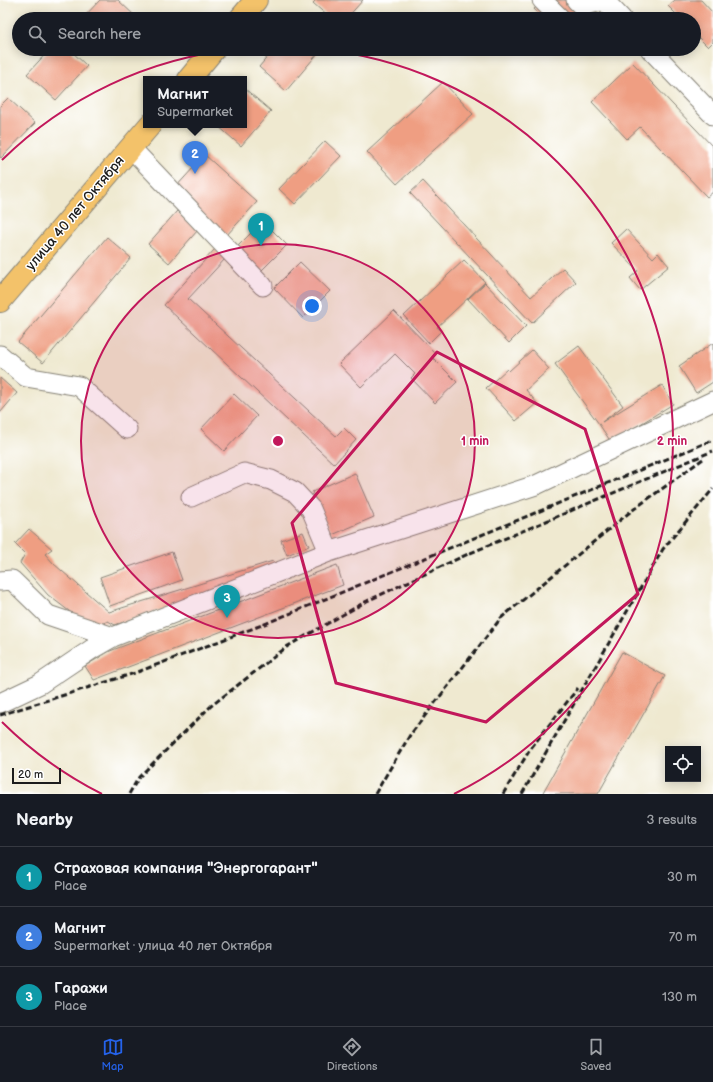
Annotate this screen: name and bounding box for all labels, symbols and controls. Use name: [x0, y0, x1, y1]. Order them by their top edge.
search box: [12, 12, 701, 56]
icon: search: [26, 23, 48, 45]
text: Search here: [58, 25, 141, 44]
popup: [143, 76, 247, 128]
text: Магнит: [157, 85, 209, 104]
text: Supermarket: [157, 104, 233, 120]
pin: 2: [182, 141, 208, 174]
street label: улица 40 лет Октября: [22, 152, 128, 274]
pin: 1: [248, 213, 274, 246]
your location: [302, 296, 322, 316]
centre of rings: [271, 434, 285, 448]
text: 1 min: [461, 434, 489, 449]
text: 2 min: [657, 434, 687, 449]
pin: 3: [214, 585, 240, 618]
map controls: [665, 746, 701, 782]
button: locate: [665, 746, 701, 782]
scale bar: [12, 766, 61, 785]
text: 20 m: [18, 768, 43, 781]
text: Nearby: [16, 810, 73, 830]
text: 3 results: [646, 812, 697, 828]
text: Страховая компания "Энергогарант": [54, 859, 318, 878]
text: 1: [26, 869, 32, 885]
text: 30 m: [667, 869, 697, 885]
text: Place: [54, 878, 87, 894]
text: Магнит: [54, 919, 106, 938]
text: 2: [25, 929, 33, 945]
text: 70 m: [669, 929, 697, 945]
text: Supermarket · улица 40 лет Октября: [54, 938, 272, 954]
text: Гаражи: [54, 979, 108, 998]
text: 3: [25, 989, 33, 1005]
text: 130 m: [662, 989, 697, 1005]
text: Place: [54, 998, 87, 1014]
tab: Map: [102, 1036, 124, 1073]
tab: Directions: [327, 1036, 377, 1073]
tab: Saved: [581, 1036, 611, 1073]

